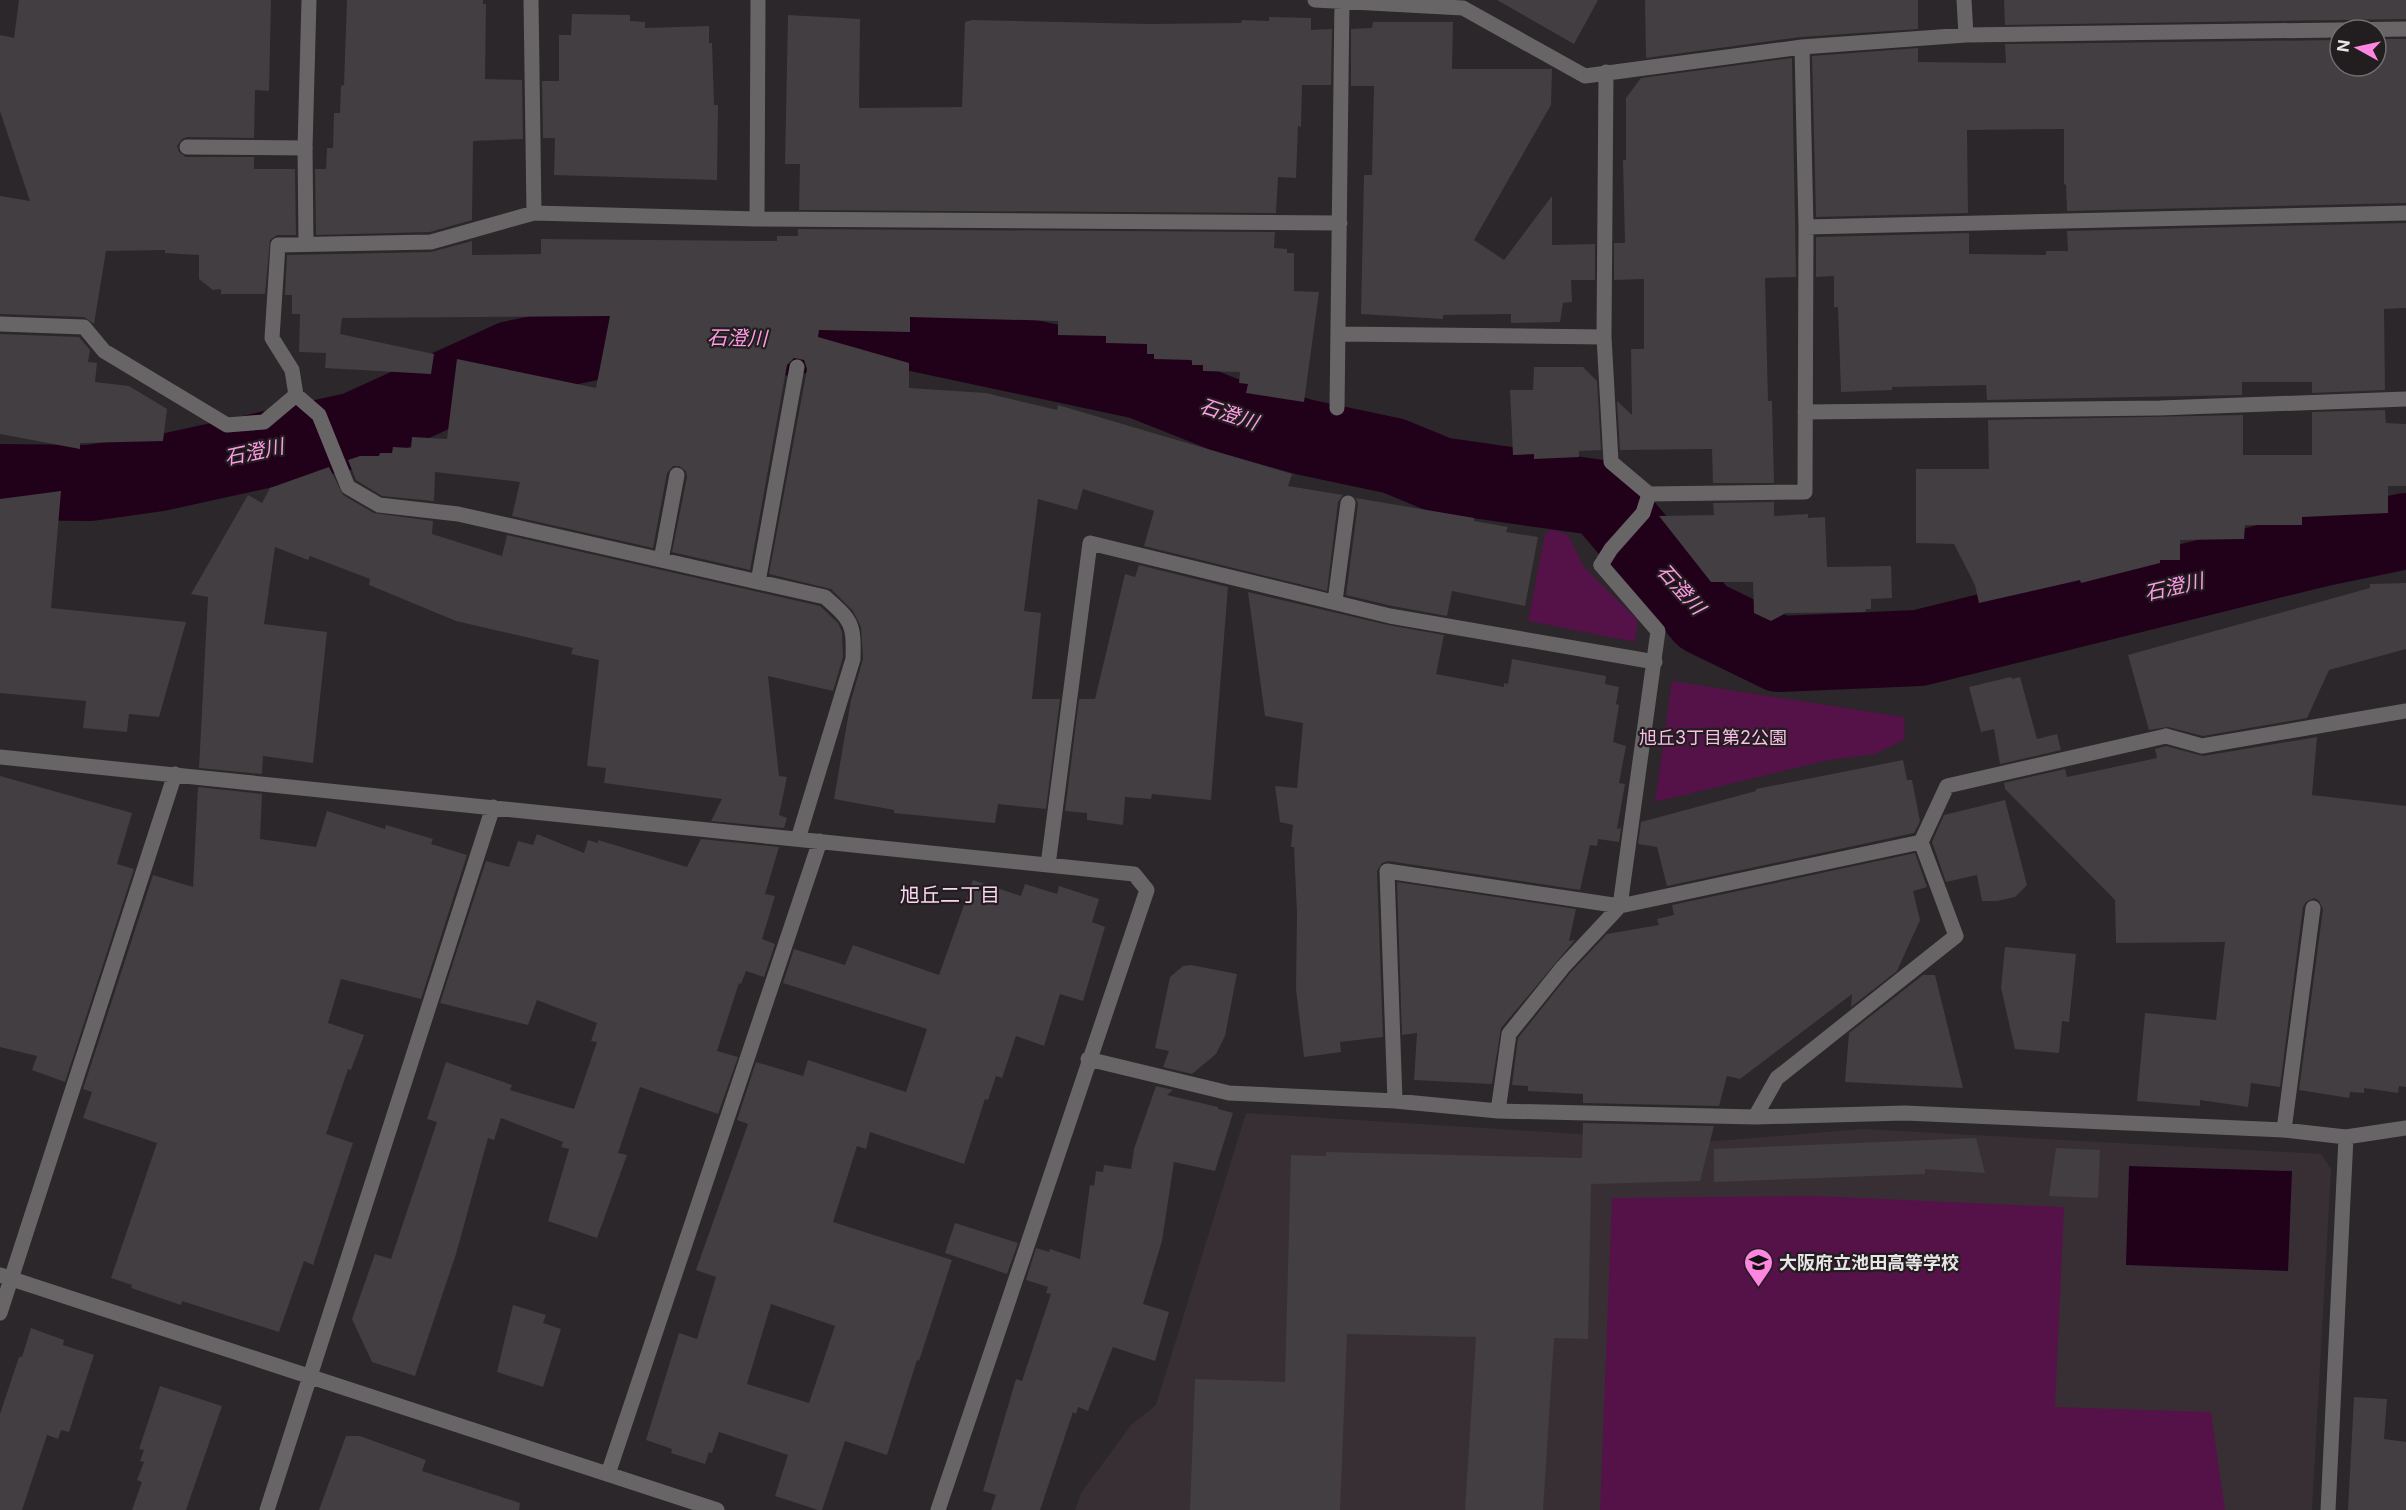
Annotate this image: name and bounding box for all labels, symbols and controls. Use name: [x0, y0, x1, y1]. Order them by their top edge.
north arrow: [2328, 18, 2388, 78]
text: N: [2332, 38, 2354, 53]
water label: 石澄川: [707, 325, 769, 351]
water label: 石澄川: [1197, 393, 1263, 435]
water label: 石澄川: [222, 434, 288, 470]
water label: 石澄川: [1652, 559, 1711, 621]
water label: 石澄川: [2142, 568, 2208, 605]
park label: 旭丘3丁目第2公園: [1639, 727, 1787, 748]
district label: 旭丘二丁目: [900, 883, 1000, 907]
school or university icon: 大阪府立池田高等学校: [1742, 1246, 1774, 1288]
place label: 大阪府立池田高等学校: [1779, 1252, 1959, 1273]

